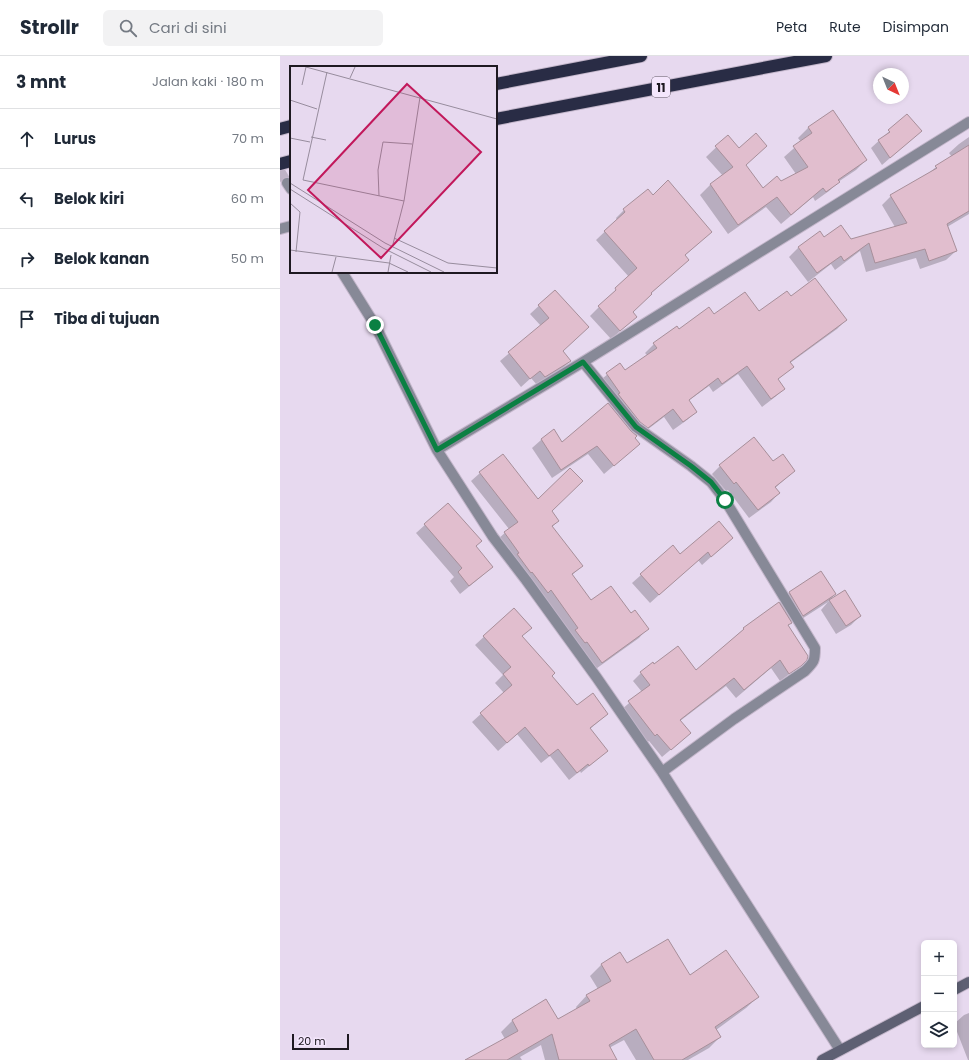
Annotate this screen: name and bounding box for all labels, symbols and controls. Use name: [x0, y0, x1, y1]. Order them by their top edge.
search box: [103, 10, 383, 46]
text: Strollr: [20, 14, 79, 41]
icon: search: [117, 17, 139, 39]
text: Cari di sini: [149, 17, 227, 38]
text: Peta: [776, 17, 807, 37]
text: Rute: [829, 17, 861, 37]
text: Disimpan: [883, 17, 949, 37]
inset map: [290, 66, 497, 273]
north arrow: [873, 68, 909, 104]
text: 3 mnt: [16, 70, 66, 94]
text: Jalan kaki · 180 m: [152, 72, 264, 91]
road number: 11: [652, 77, 670, 97]
icon: ahead: [16, 128, 38, 150]
text: Lurus: [54, 128, 96, 149]
text: 70 m: [232, 129, 264, 148]
icon: left: [16, 188, 38, 210]
text: Belok kiri: [54, 188, 124, 209]
text: 60 m: [231, 189, 264, 208]
icon: right: [16, 248, 38, 270]
text: Belok kanan: [54, 248, 149, 269]
text: 50 m: [231, 249, 264, 268]
icon: arrive: [16, 308, 38, 330]
text: Tiba di tujuan: [54, 308, 160, 329]
route end: [366, 316, 384, 334]
route start: [716, 491, 734, 509]
map controls: [921, 940, 957, 1048]
button: +: [921, 940, 957, 976]
button: −: [921, 976, 957, 1012]
button: layers: [921, 1012, 957, 1048]
scale bar: [292, 1032, 349, 1051]
text: 20 m: [298, 1033, 326, 1049]

